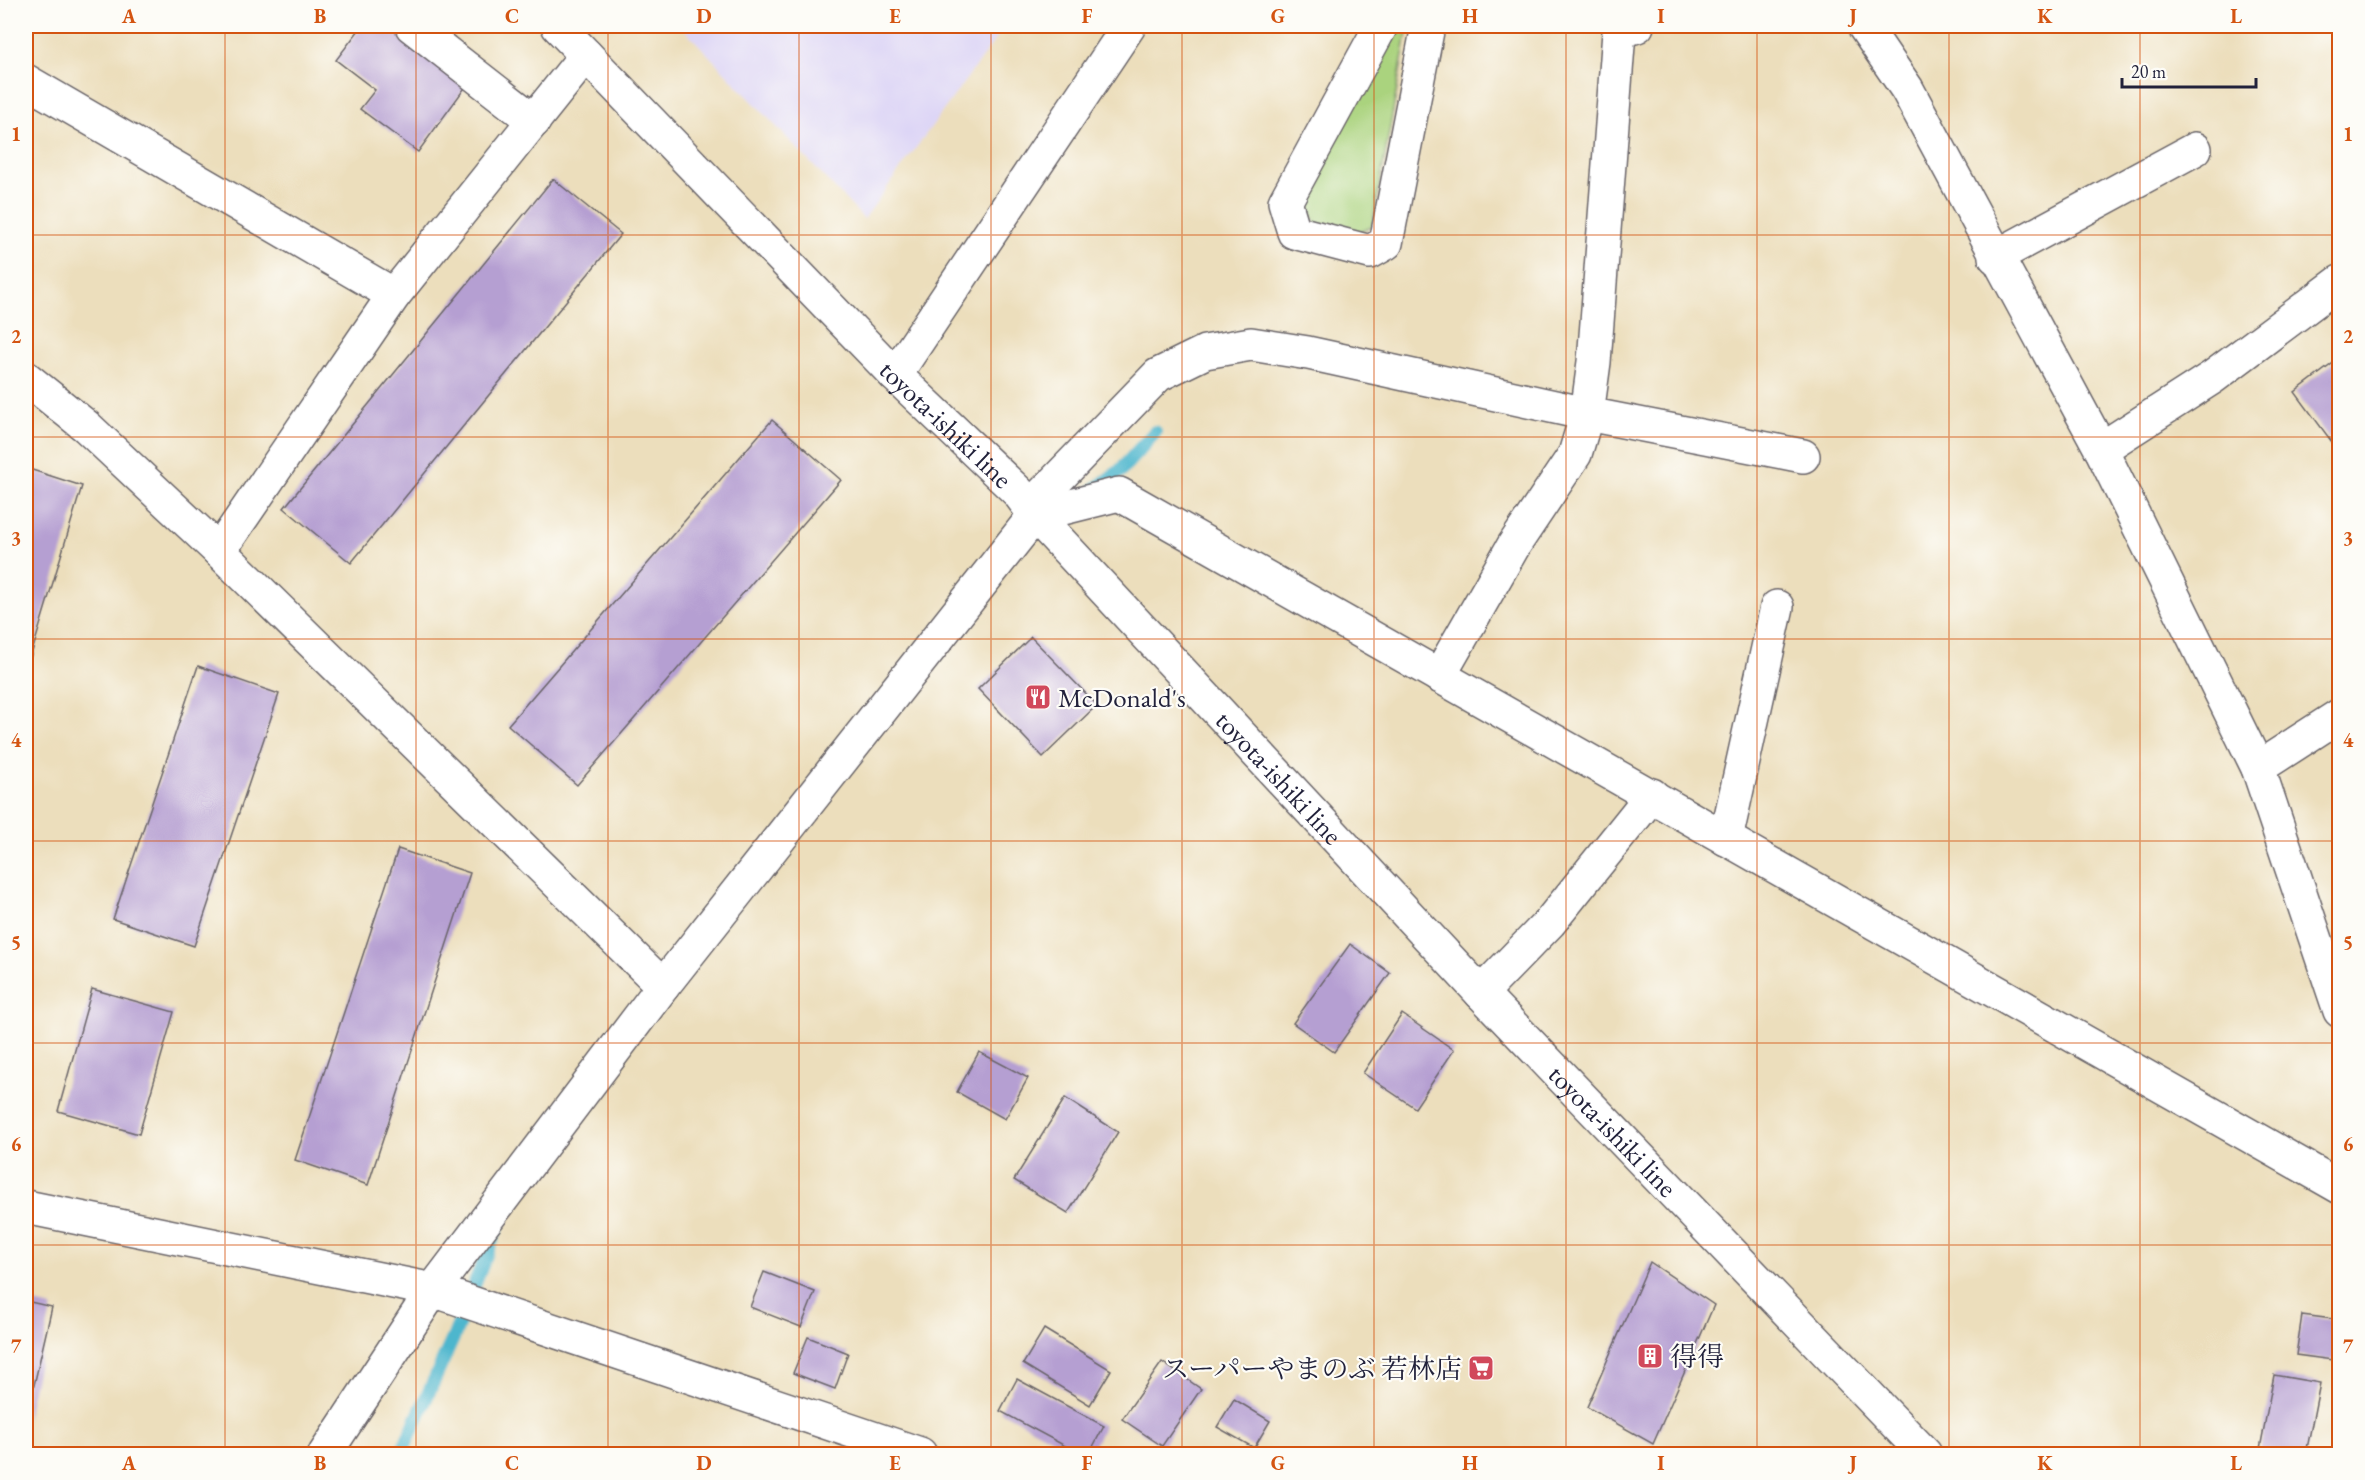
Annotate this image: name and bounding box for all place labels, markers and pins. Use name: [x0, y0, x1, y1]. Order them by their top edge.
place label: McDonald's: [1058, 680, 1186, 715]
restaurant icon: McDonald's: [1023, 682, 1053, 712]
place label: 得得: [1670, 1339, 1724, 1374]
building icon: 得得: [1635, 1341, 1665, 1371]
place label: スーパーやまのぶ 若林店: [1162, 1351, 1462, 1386]
supermarket icon: スーパーやまのぶ 若林店: [1466, 1353, 1496, 1383]

